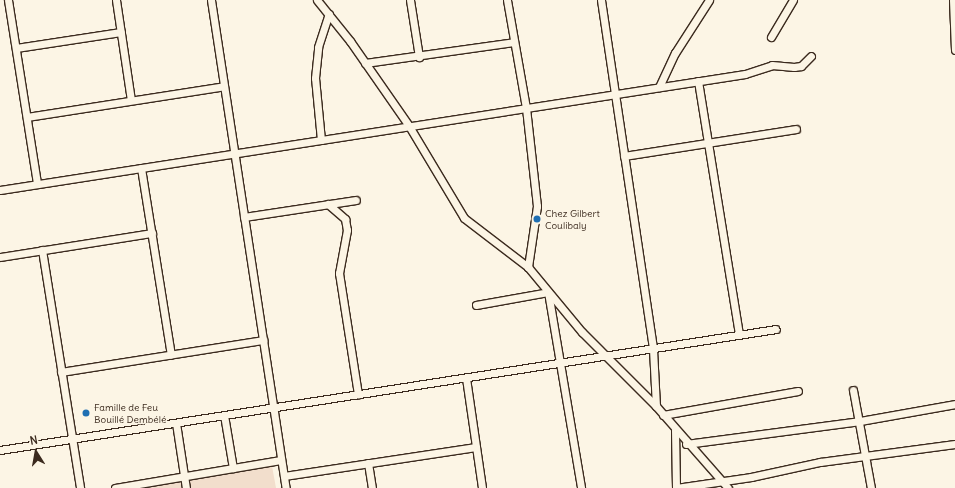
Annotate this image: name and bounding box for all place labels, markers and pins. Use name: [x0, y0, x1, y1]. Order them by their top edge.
place label: Chez Gilbert Coulibaly: [545, 207, 600, 230]
marker: Chez Gilbert Coulibaly: [532, 214, 542, 224]
place label: Famille de Feu Bouillé Dembélé: [94, 401, 166, 424]
marker: Famille de Feu Bouillé Dembélé: [81, 408, 91, 418]

